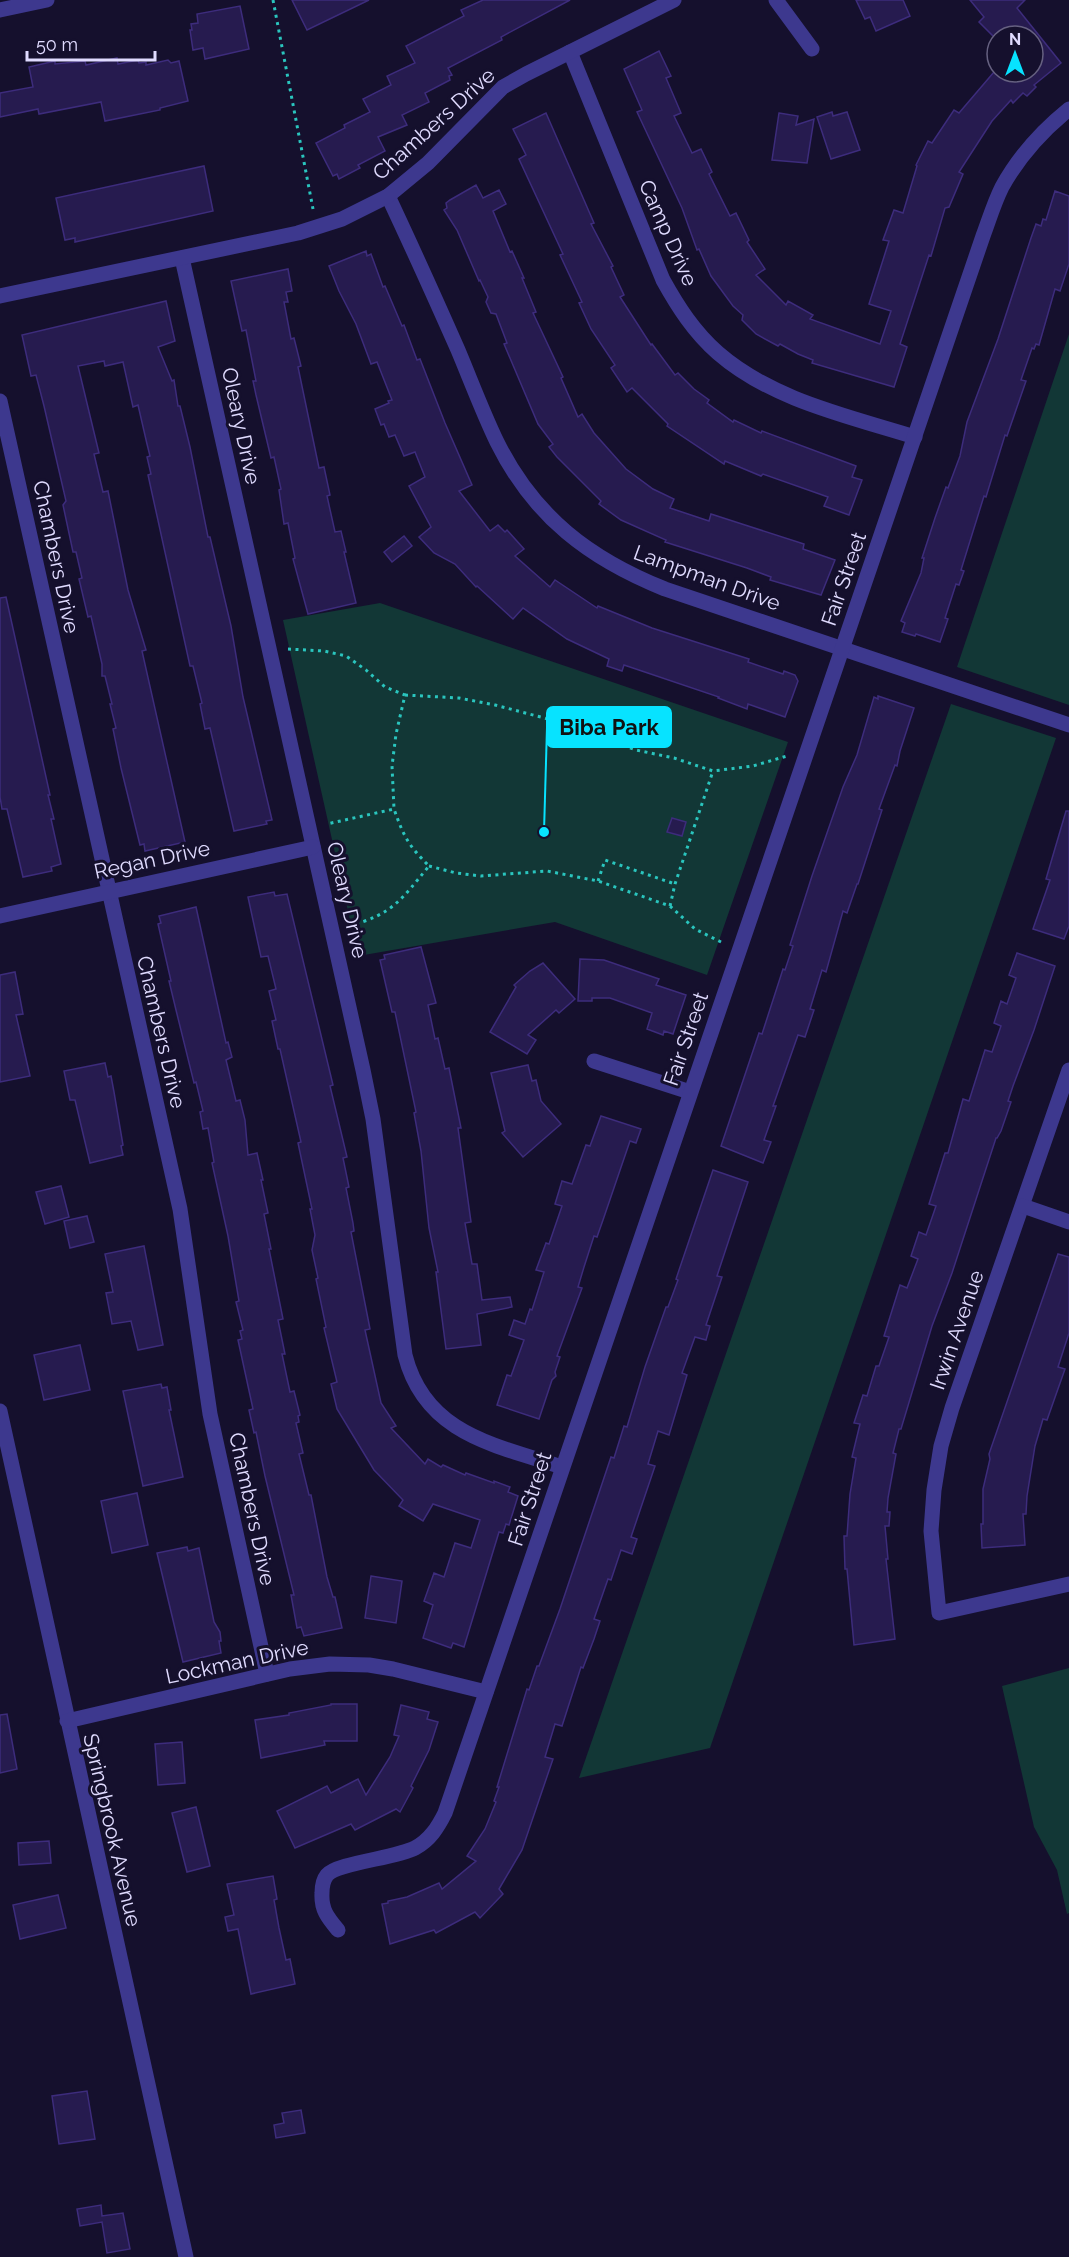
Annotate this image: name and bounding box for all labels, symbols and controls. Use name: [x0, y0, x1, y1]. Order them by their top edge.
scale bar: [27, 24, 154, 62]
north arrow: [985, 24, 1045, 84]
text: N: [1009, 30, 1021, 49]
text: 50 m: [36, 34, 78, 55]
street label: Chambers Drive: [367, 62, 500, 185]
street label: Camp Drive: [634, 176, 703, 290]
street label: Oleary Drive: [217, 365, 266, 487]
street label: Chambers Drive: [28, 478, 85, 636]
street label: Fair Street: [816, 529, 871, 629]
street label: Lampman Drive: [630, 539, 784, 616]
callout: Biba Park: [547, 707, 671, 747]
text: Biba Park: [559, 714, 659, 740]
street label: Regan Drive: [92, 835, 212, 884]
street label: Oleary Drive: [322, 839, 373, 961]
street label: Chambers Drive: [132, 953, 191, 1111]
street label: Fair Street: [658, 989, 713, 1089]
street label: Irwin Avenue: [924, 1267, 989, 1393]
street label: Chambers Drive: [224, 1430, 281, 1588]
street label: Fair Street: [503, 1449, 556, 1549]
street label: Lockman Drive: [163, 1634, 311, 1689]
street label: Springbrook Avenue: [78, 1731, 147, 1929]

